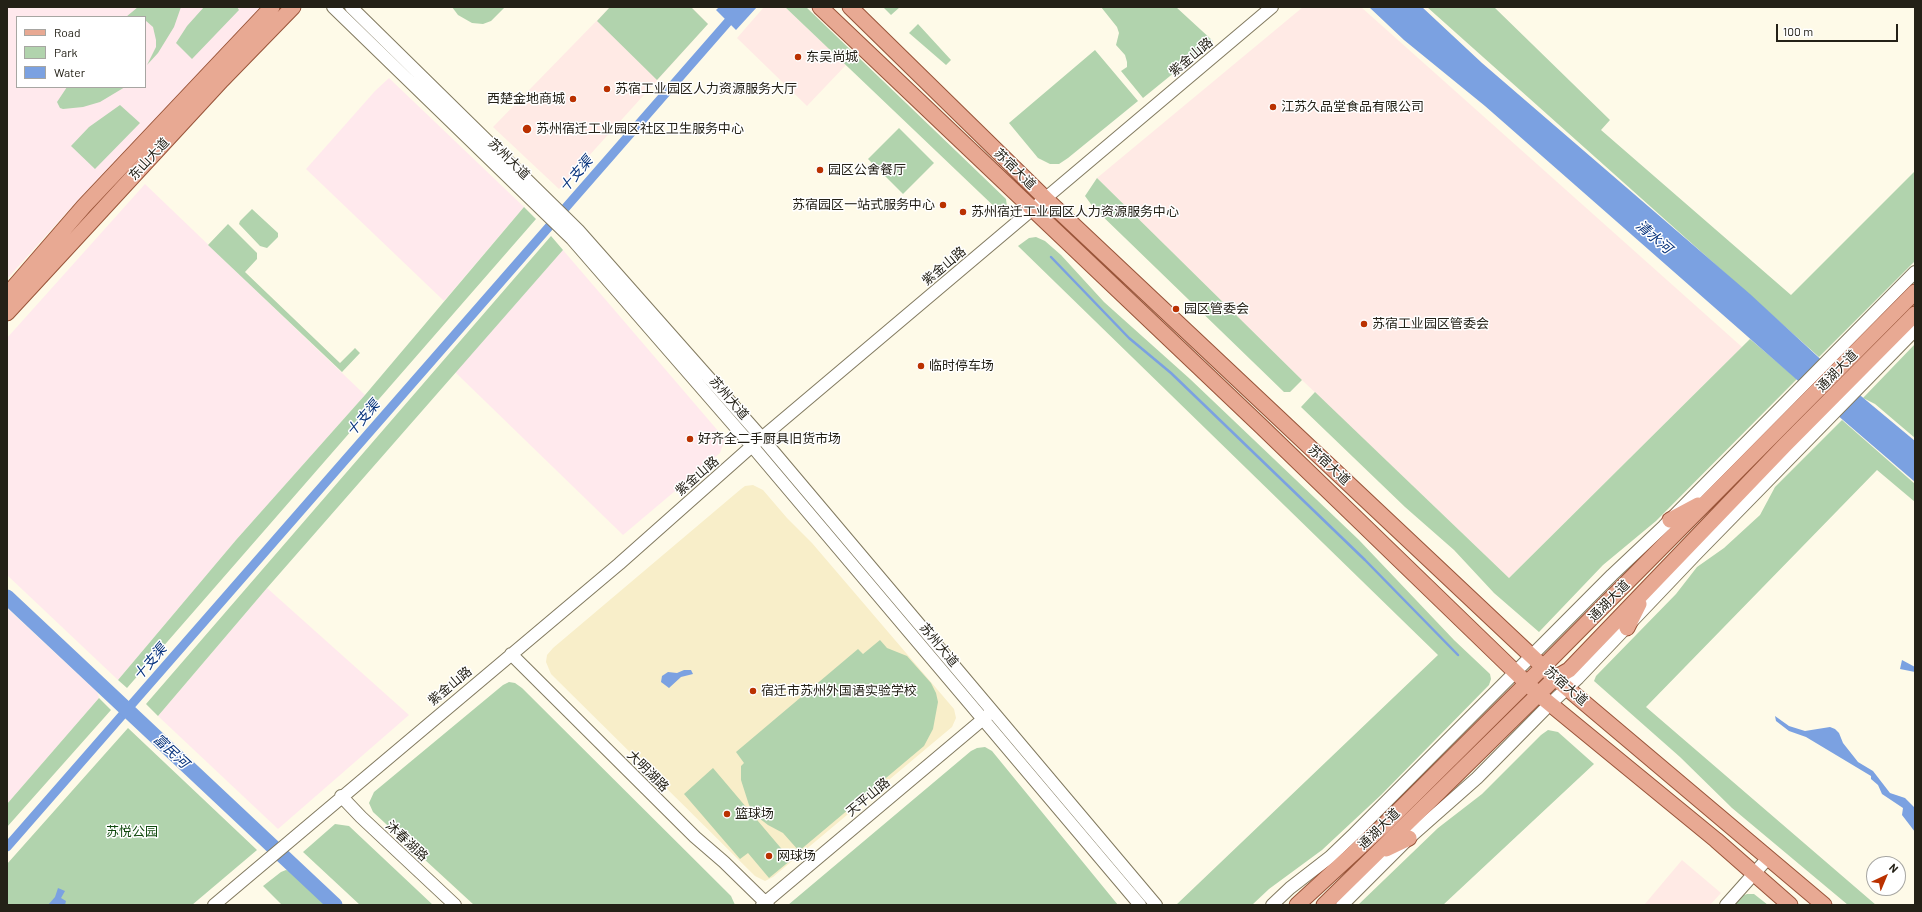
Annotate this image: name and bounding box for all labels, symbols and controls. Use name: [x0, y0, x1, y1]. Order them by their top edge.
legend: [16, 16, 146, 88]
scale bar: [1778, 16, 1900, 42]
text: 100 m: [1783, 24, 1813, 38]
text: Road: [54, 25, 81, 39]
street label: 紫金山路: [1166, 34, 1216, 80]
text: Park: [54, 45, 78, 59]
place label: 东吴尚城: [806, 49, 858, 65]
marker: 东吴尚城: [793, 52, 803, 62]
text: Water: [54, 65, 85, 79]
place label: 苏宿工业园区人力资源服务大厅: [615, 81, 797, 97]
marker: 苏宿工业园区人力资源服务大厅: [602, 84, 612, 94]
place label: 西楚金地商城: [487, 91, 565, 107]
marker: 西楚金地商城: [568, 94, 578, 104]
place label: 江苏久品堂食品有限公司: [1281, 99, 1424, 115]
marker: 江苏久品堂食品有限公司: [1268, 102, 1278, 112]
place label: 苏州宿迁工业园区社区卫生服务中心: [536, 121, 744, 137]
marker: 苏州宿迁工业园区社区卫生服务中心: [521, 123, 533, 135]
street label: 东山大道: [126, 135, 172, 183]
street label: 苏州大道: [485, 135, 533, 183]
street label: 苏宿大道: [991, 145, 1039, 193]
water label: 十支渠: [556, 153, 596, 195]
place label: 园区公舍餐厅: [828, 162, 906, 178]
marker: 园区公舍餐厅: [815, 165, 825, 175]
place label: 苏宿园区一站式服务中心: [792, 197, 935, 213]
marker: 苏宿园区一站式服务中心: [938, 200, 948, 210]
place label: 苏州宿迁工业园区人力资源服务中心: [971, 204, 1179, 220]
marker: 苏州宿迁工业园区人力资源服务中心: [958, 207, 968, 217]
water label: 清水河: [1633, 217, 1675, 257]
street label: 紫金山路: [919, 243, 969, 289]
place label: 园区管委会: [1184, 301, 1249, 317]
marker: 园区管委会: [1171, 304, 1181, 314]
place label: 苏宿工业园区管委会: [1372, 316, 1489, 332]
marker: 苏宿工业园区管委会: [1359, 319, 1369, 329]
street label: 通湖大道: [1813, 347, 1861, 395]
place label: 临时停车场: [929, 358, 994, 374]
marker: 临时停车场: [916, 361, 926, 371]
street label: 苏州大道: [706, 373, 752, 423]
water label: 十支渠: [343, 397, 383, 439]
place label: 好齐全二手厨具旧货市场: [698, 431, 841, 447]
marker: 好齐全二手厨具旧货市场: [685, 434, 695, 444]
street label: 苏宿大道: [1305, 442, 1353, 488]
street label: 紫金山路: [672, 453, 722, 499]
street label: 通湖大道: [1585, 577, 1633, 625]
street label: 苏州大道: [916, 620, 962, 670]
water label: 十支渠: [130, 641, 170, 683]
street label: 紫金山路: [425, 663, 475, 709]
street label: 苏宿大道: [1541, 663, 1591, 709]
place label: 宿迁市苏州外国语实验学校: [761, 683, 917, 699]
marker: 宿迁市苏州外国语实验学校: [748, 686, 758, 696]
water label: 富民河: [150, 731, 192, 771]
street label: 大明湖路: [624, 747, 672, 795]
street label: 天平山路: [843, 774, 893, 820]
street label: 通湖大道: [1355, 805, 1403, 853]
place label: 篮球场: [735, 806, 774, 822]
marker: 篮球场: [722, 809, 732, 819]
street label: 沐春湖路: [383, 818, 431, 864]
park label: 苏悦公园: [106, 824, 158, 840]
place label: 网球场: [777, 848, 816, 864]
marker: 网球场: [764, 851, 774, 861]
north arrow: [1866, 856, 1906, 896]
text: N: [1887, 861, 1901, 875]

